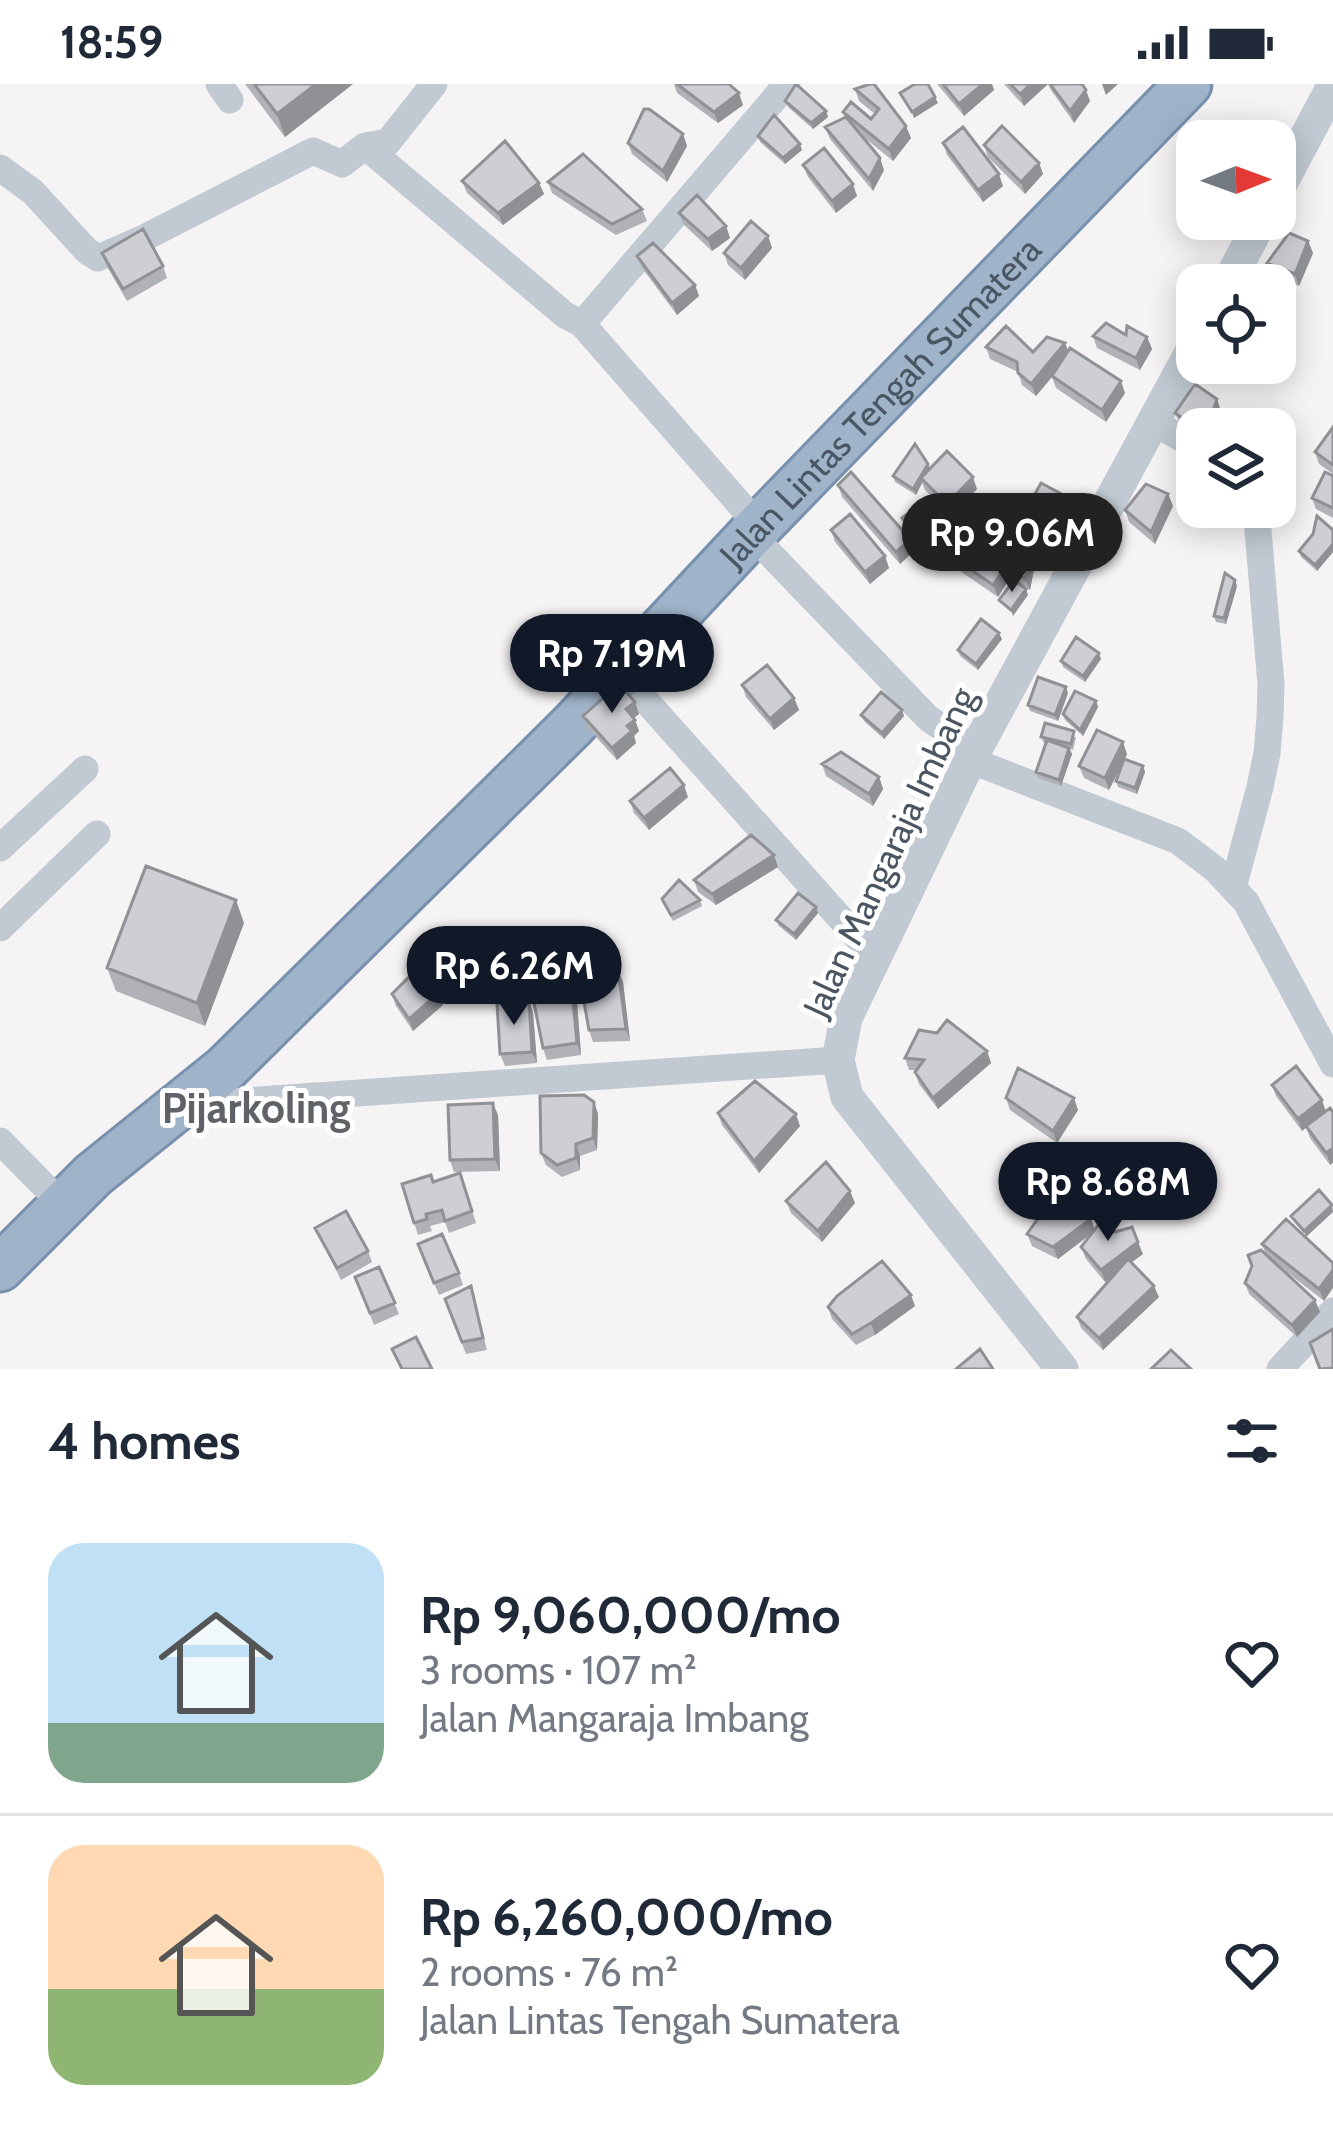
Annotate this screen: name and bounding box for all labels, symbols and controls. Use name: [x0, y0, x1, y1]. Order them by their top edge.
text: 18:59: [60, 15, 163, 69]
north arrow: [1176, 120, 1296, 240]
map controls: [1176, 120, 1296, 528]
street label: Jalan Lintas Tengah Sumatera: [709, 227, 1050, 577]
button: locate: [1176, 264, 1296, 384]
button: layers: [1176, 408, 1296, 528]
pin: Rp 9.06M: [888, 493, 1136, 595]
text: Rp 9.06M: [929, 508, 1095, 556]
pin: Rp 7.19M: [488, 614, 736, 716]
text: Rp 7.19M: [537, 629, 687, 677]
street label: Jalan Mangaraja Imbang: [793, 679, 985, 1025]
pin: Rp 6.26M: [390, 926, 638, 1028]
text: Rp 6.26M: [434, 941, 594, 989]
district label: Pijarkoling: [162, 1082, 350, 1134]
pin: Rp 8.68M: [984, 1142, 1232, 1244]
text: Rp 8.68M: [1025, 1157, 1191, 1205]
icon: filters: [1219, 1408, 1285, 1474]
text: 4 homes: [48, 1410, 240, 1472]
text: Rp 9,060,000/mo: [420, 1584, 841, 1646]
icon: home: [144, 1591, 288, 1735]
icon: heart: [1219, 1630, 1285, 1696]
text: 3 rooms · 107 m²: [420, 1646, 697, 1694]
text: Jalan Mangaraja Imbang: [420, 1694, 809, 1742]
text: Rp 6,260,000/mo: [420, 1886, 833, 1948]
icon: home: [144, 1893, 288, 2037]
icon: heart: [1219, 1932, 1285, 1998]
text: 2 rooms · 76 m²: [420, 1948, 678, 1996]
text: Jalan Lintas Tengah Sumatera: [420, 1996, 900, 2044]

